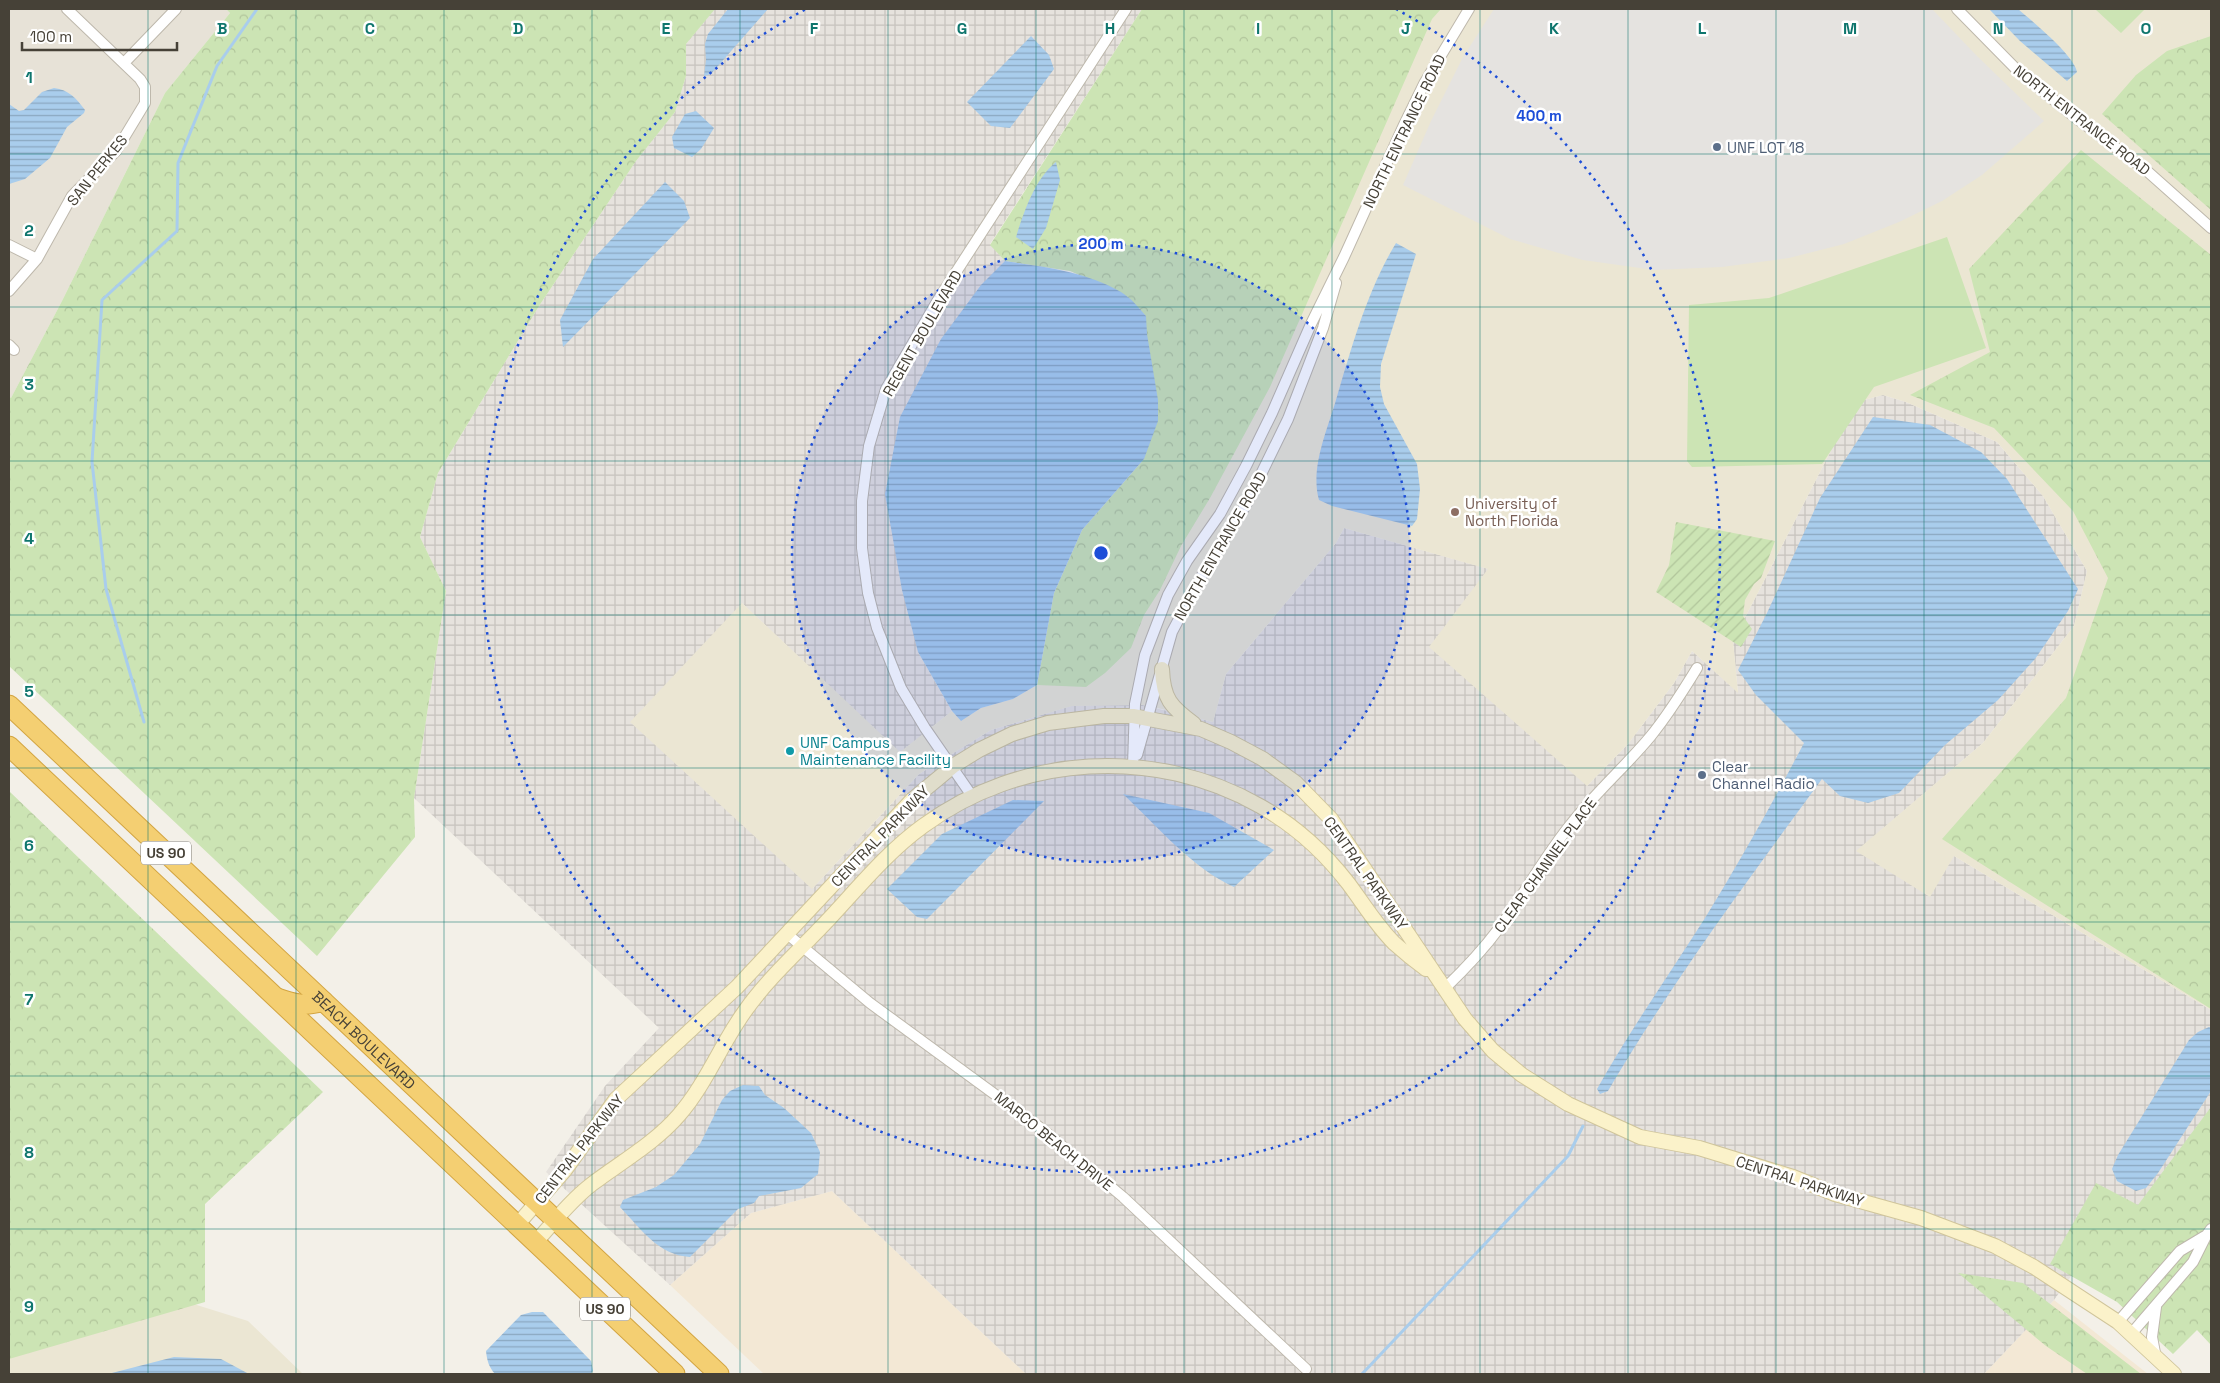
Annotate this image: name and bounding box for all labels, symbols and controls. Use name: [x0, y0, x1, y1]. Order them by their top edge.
text: B: [217, 18, 227, 39]
text: C: [365, 18, 375, 39]
text: D: [513, 18, 523, 39]
text: E: [662, 18, 671, 39]
text: F: [810, 18, 819, 39]
text: G: [957, 18, 967, 39]
text: H: [1105, 18, 1115, 39]
text: I: [1256, 18, 1260, 39]
text: J: [1401, 18, 1411, 39]
text: K: [1549, 18, 1559, 39]
text: L: [1698, 18, 1707, 39]
text: M: [1843, 18, 1857, 39]
text: N: [1993, 18, 2003, 39]
text: O: [2141, 18, 2152, 39]
scale bar: [22, 20, 178, 52]
text: 100 m: [30, 27, 72, 46]
street label: NORTH ENTRANCE ROAD: [1359, 51, 1450, 211]
street label: NORTH ENTRANCE ROAD: [2010, 61, 2154, 179]
text: 1: [25, 67, 33, 88]
text: 400 m: [1516, 106, 1562, 125]
street label: SAN PERKES: [63, 131, 131, 209]
place label: UNF LOT 18: [1727, 138, 1804, 157]
marker: UNF LOT 18: [1711, 141, 1723, 153]
text: 2: [24, 220, 34, 241]
text: 200 m: [1079, 234, 1123, 253]
street label: REGENT BOULEVARD: [878, 267, 966, 399]
text: 3: [24, 374, 34, 395]
street label: NORTH ENTRANCE ROAD: [1170, 468, 1270, 624]
place label: University of North Florida: [1465, 494, 1559, 530]
marker: University of North Florida: [1449, 506, 1461, 518]
text: 4: [24, 528, 34, 549]
centre of rings: [1092, 544, 1110, 562]
text: 5: [24, 681, 34, 702]
place label: UNF Campus Maintenance Facility: [800, 733, 951, 769]
marker: UNF Campus Maintenance Facility: [784, 745, 796, 757]
place label: Clear Channel Radio: [1712, 757, 1815, 793]
marker: Clear Channel Radio: [1696, 769, 1708, 781]
street label: CENTRAL PARKWAY: [827, 781, 933, 891]
street label: CLEAR CHANNEL PLACE: [1490, 794, 1600, 936]
street label: CENTRAL PARKWAY: [1320, 813, 1412, 933]
text: 6: [24, 835, 34, 856]
road number: US 90: [141, 841, 191, 864]
street label: BEACH BOULEVARD: [309, 986, 420, 1093]
text: 7: [25, 989, 34, 1010]
street label: MARCO BEACH DRIVE: [991, 1087, 1117, 1195]
street label: CENTRAL PARKWAY: [530, 1090, 628, 1208]
text: 8: [24, 1142, 34, 1163]
street label: CENTRAL PARKWAY: [1733, 1151, 1867, 1211]
text: 9: [24, 1296, 34, 1317]
road number: US 90: [580, 1298, 630, 1320]

